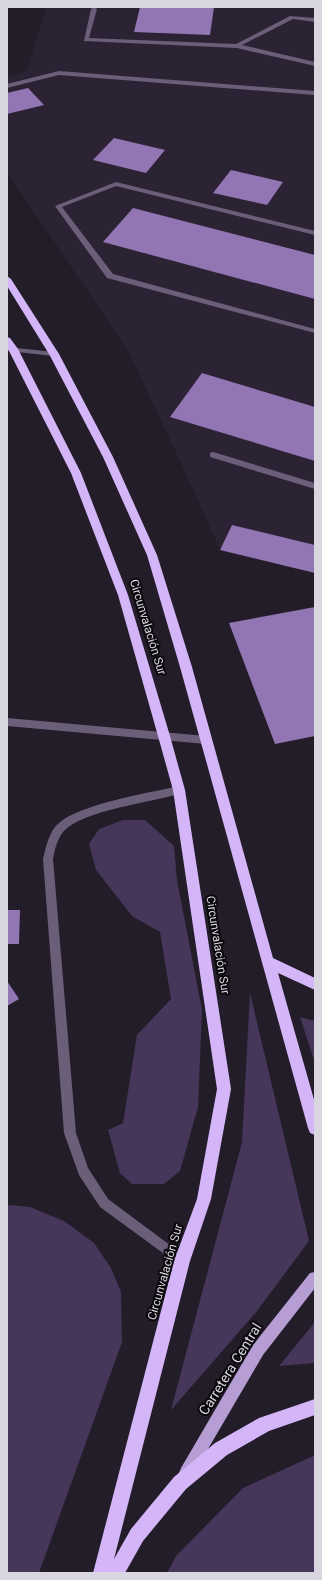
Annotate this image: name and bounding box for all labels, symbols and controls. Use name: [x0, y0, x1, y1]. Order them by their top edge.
street label: Circunvalación Sur: [127, 577, 169, 677]
street label: Circunvalación Sur: [203, 895, 233, 995]
street label: Circunvalación Sur: [145, 1222, 185, 1322]
street label: Carretera Central: [195, 1320, 265, 1418]

